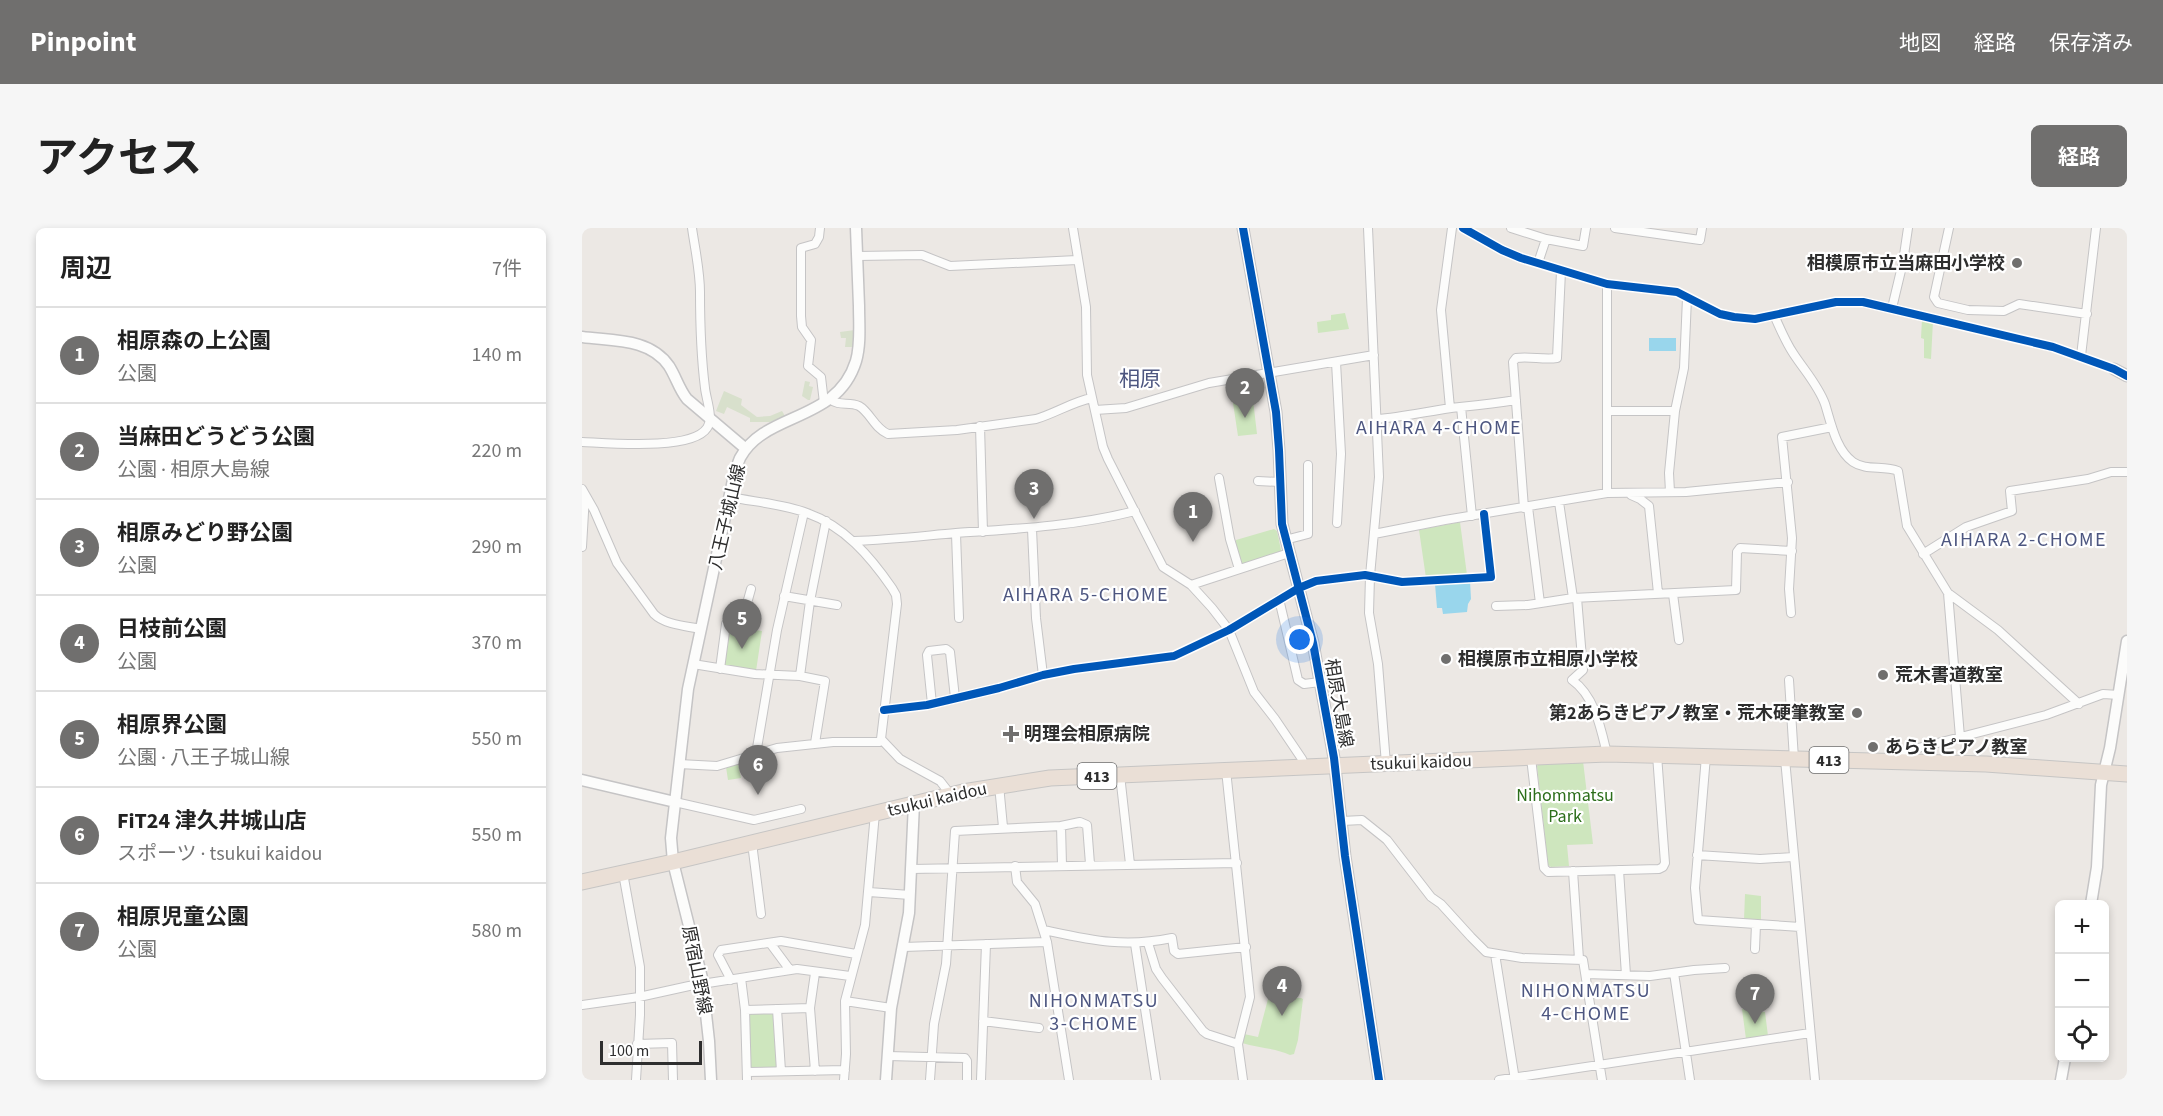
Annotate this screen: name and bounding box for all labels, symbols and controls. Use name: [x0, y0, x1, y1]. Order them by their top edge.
text: Pinpoint: [30, 22, 137, 62]
text: 地図: [1899, 28, 1941, 58]
text: 経路: [1974, 28, 2016, 58]
text: 保存済み: [2049, 28, 2133, 58]
button: 経路: [2031, 125, 2127, 187]
text: アクセス: [36, 129, 202, 189]
text: 周辺: [60, 250, 112, 287]
place label: 相模原市立当麻田小学校: [1807, 251, 2005, 276]
text: 7件: [492, 255, 522, 283]
marker: 相模原市立当麻田小学校: [2010, 256, 2024, 270]
text: 相原森の上公園: [117, 325, 271, 357]
text: 1: [74, 341, 85, 369]
text: 140 m: [472, 341, 522, 369]
text: 公園: [117, 360, 157, 388]
district label: 相原: [1119, 364, 1161, 394]
pin: 2: [1226, 368, 1264, 418]
district label: AIHARA 4-CHOME: [1356, 414, 1522, 442]
text: 当麻田どうどう公園: [117, 421, 315, 453]
text: 2: [74, 437, 85, 465]
text: 220 m: [472, 437, 522, 465]
text: 公園 · 相原大島線: [117, 456, 270, 484]
street label: 八王子城山線: [703, 462, 752, 573]
pin: 3: [1014, 470, 1054, 519]
pin: 1: [1174, 492, 1212, 542]
text: 相原みどり野公園: [117, 517, 293, 549]
district label: AIHARA 2-CHOME: [1941, 526, 2107, 554]
text: 3: [74, 533, 85, 561]
text: 290 m: [472, 533, 522, 561]
text: 公園: [117, 552, 157, 580]
district label: AIHARA 5-CHOME: [1003, 581, 1169, 609]
pin: 5: [722, 600, 762, 649]
text: 日枝前公園: [117, 613, 227, 645]
your location: [1285, 625, 1314, 654]
text: 4: [74, 629, 85, 657]
text: 370 m: [472, 629, 522, 657]
place label: 相模原市立相原小学校: [1458, 647, 1638, 672]
text: 公園: [117, 648, 157, 676]
marker: 相模原市立相原小学校: [1439, 652, 1453, 666]
street label: 相原大島線: [1318, 657, 1359, 750]
place label: 荒木書道教室: [1895, 663, 2003, 688]
marker: 荒木書道教室: [1876, 668, 1890, 682]
place label: 第2あらきピアノ教室・荒木硬筆教室: [1549, 701, 1845, 726]
marker: 第2あらきピアノ教室・荒木硬筆教室: [1850, 706, 1864, 720]
text: 相原界公園: [117, 709, 227, 741]
place label: 明理会相原病院: [1024, 722, 1150, 747]
text: 5: [74, 725, 85, 753]
text: 550 m: [472, 725, 522, 753]
marker: 明理会相原病院: [1002, 725, 1020, 743]
place label: あらきピアノ教室: [1885, 735, 2027, 760]
marker: あらきピアノ教室: [1866, 740, 1880, 754]
text: 公園 · 八王子城山線: [117, 744, 290, 772]
pin: 6: [738, 746, 777, 795]
road number: 413: [1810, 747, 1848, 773]
street label: tsukui kaidou: [1370, 748, 1472, 777]
road number: 413: [1078, 763, 1116, 789]
street label: tsukui kaidou: [885, 776, 989, 823]
park label: Nihommatsu Park: [1516, 783, 1614, 829]
text: FiT24 津久井城山店: [117, 805, 306, 837]
text: 6: [74, 821, 85, 849]
text: 550 m: [472, 821, 522, 849]
text: スポーツ · tsukui kaidou: [117, 840, 322, 868]
map controls: [2055, 900, 2109, 1062]
button: +: [2055, 900, 2109, 954]
text: 相原児童公園: [117, 901, 249, 933]
text: 7: [74, 917, 85, 945]
text: 580 m: [472, 917, 522, 945]
street label: 原宿山野線: [676, 924, 717, 1017]
text: 公園: [117, 936, 157, 964]
button: −: [2055, 954, 2109, 1008]
pin: 4: [1262, 966, 1302, 1016]
pin: 7: [1736, 974, 1774, 1024]
district label: NIHONMATSU 4-CHOME: [1521, 977, 1651, 1028]
district label: NIHONMATSU 3-CHOME: [1029, 987, 1159, 1038]
button: locate: [2055, 1008, 2109, 1062]
scale bar: [600, 1038, 702, 1066]
text: 100 m: [609, 1040, 649, 1062]

